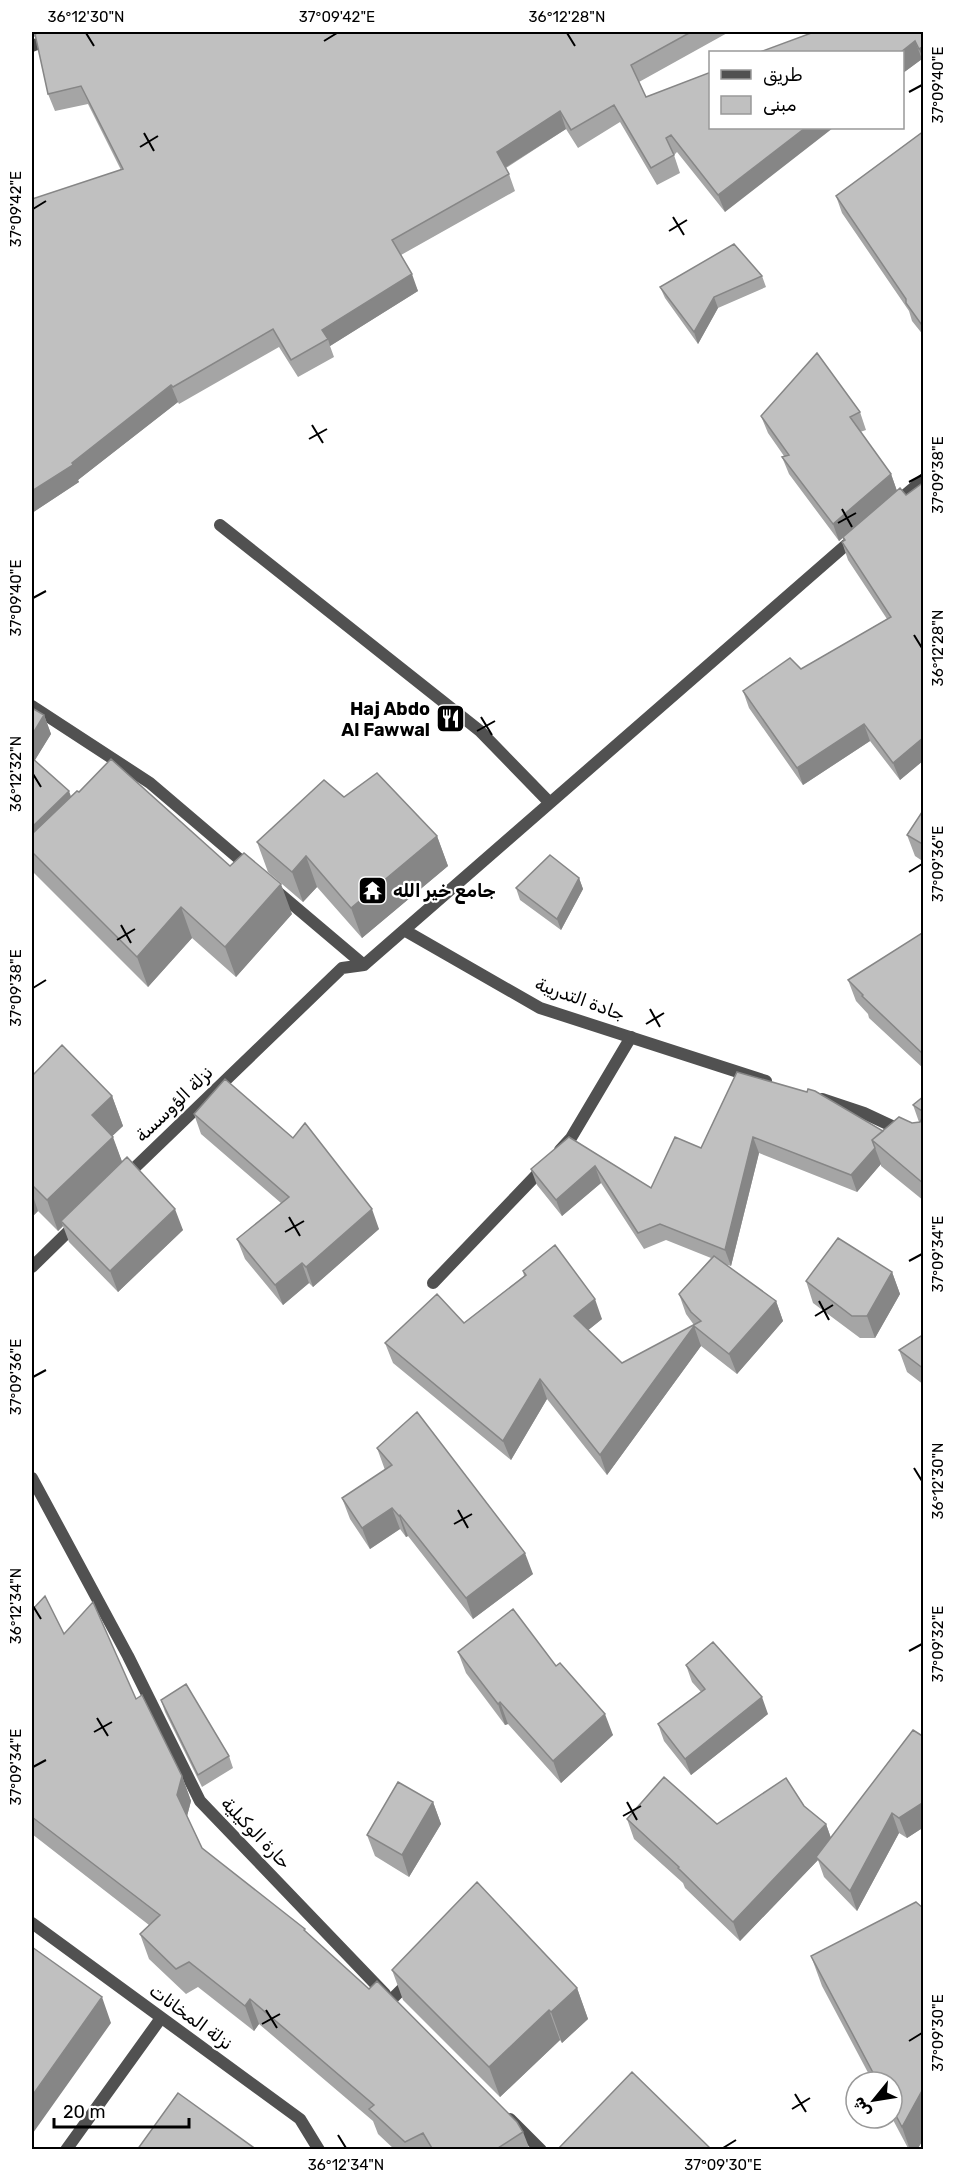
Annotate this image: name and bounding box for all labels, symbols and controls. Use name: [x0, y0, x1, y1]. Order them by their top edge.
text: 36°12'30"N: [48, 8, 124, 26]
text: 37°09'42"E: [299, 8, 375, 26]
text: 36°12'28"N: [529, 8, 605, 26]
text: 37°09'40"E: [929, 47, 947, 123]
legend: [709, 51, 904, 129]
text: طريق: [763, 64, 803, 86]
text: مبنى: [763, 94, 797, 116]
text: 37°09'42"E: [7, 171, 25, 247]
text: 37°09'38"E: [929, 436, 947, 514]
text: 37°09'40"E: [7, 560, 25, 636]
text: 36°12'28"N: [929, 610, 947, 686]
place label: Haj Abdo Al Fawwal: [341, 698, 430, 741]
restaurant icon: Haj Abdo Al Fawwal: [435, 703, 467, 735]
text: 36°12'32"N: [7, 736, 25, 812]
text: 37°09'36"E: [929, 826, 947, 902]
temple icon: جامع خير الله: [356, 875, 388, 907]
place label: جامع خير الله: [393, 880, 496, 904]
text: 37°09'38"E: [7, 949, 25, 1027]
street label: جادة التدريبة: [532, 973, 628, 1025]
street label: نزلة الؤوسسة: [131, 1062, 217, 1146]
text: 37°09'34"E: [929, 1216, 947, 1292]
text: 37°09'36"E: [7, 1339, 25, 1415]
text: 36°12'30"N: [929, 1443, 947, 1519]
text: 36°12'34"N: [7, 1568, 25, 1644]
text: 37°09'32"E: [929, 1606, 947, 1682]
text: 37°09'34"E: [7, 1729, 25, 1805]
street label: حارة الوكيلية: [216, 1792, 296, 1874]
street label: نزلة المخانات: [145, 1979, 237, 2055]
text: 37°09'30"E: [929, 1994, 947, 2072]
north arrow: [844, 2070, 904, 2130]
scale bar: [54, 2091, 189, 2129]
text: ش: [848, 2094, 875, 2121]
text: 20 m: [63, 2101, 105, 2123]
text: 36°12'34"N: [308, 2156, 384, 2174]
text: 37°09'30"E: [684, 2156, 762, 2174]

